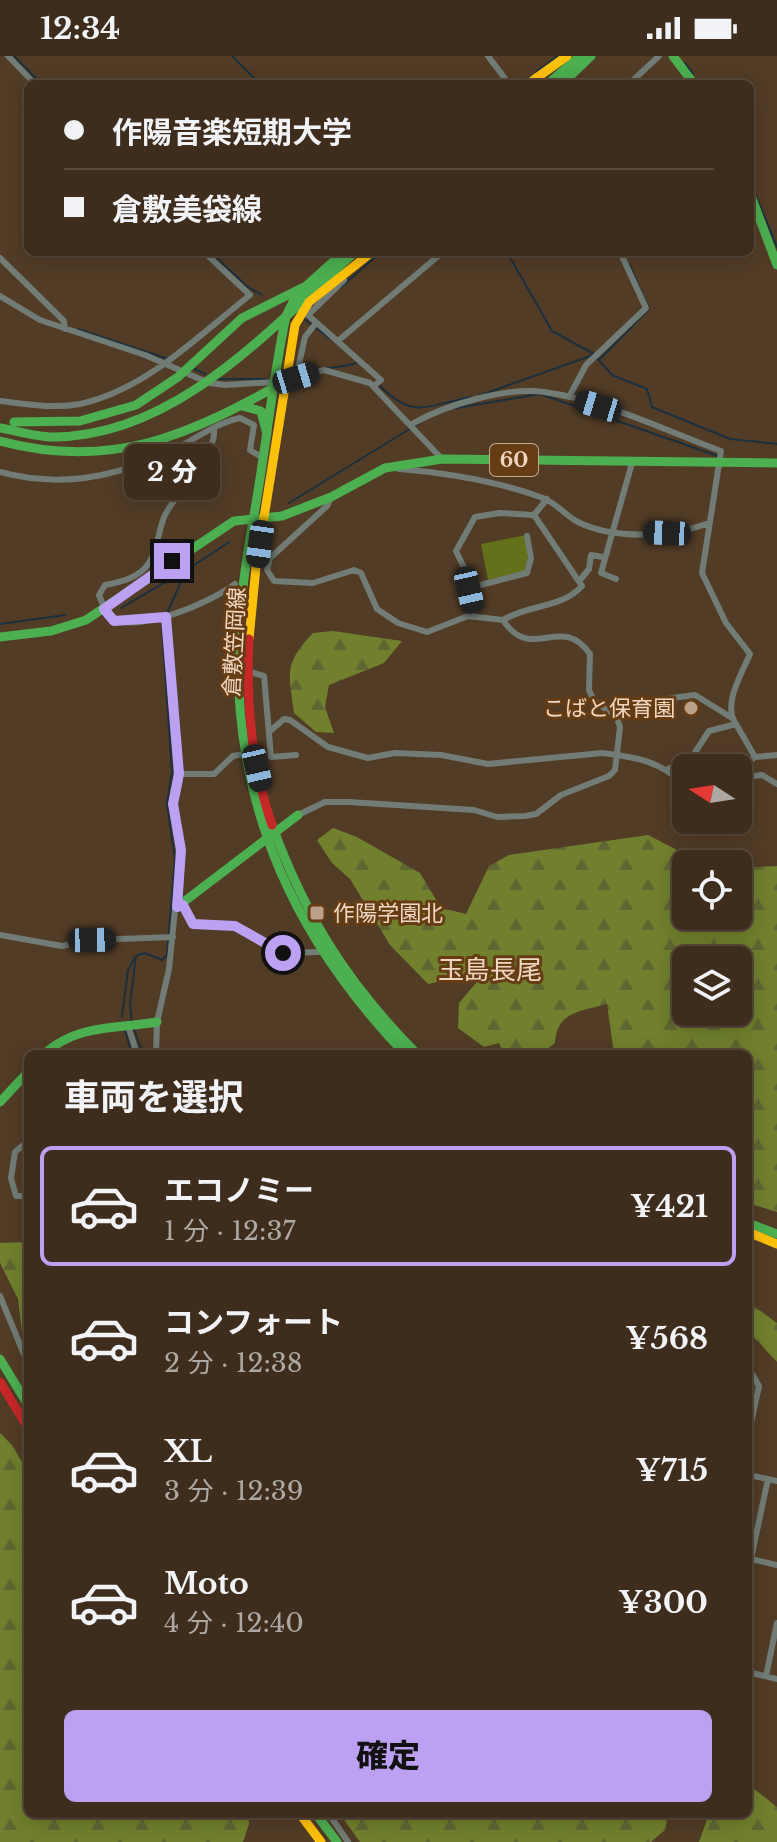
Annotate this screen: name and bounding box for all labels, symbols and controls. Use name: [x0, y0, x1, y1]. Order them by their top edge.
text: 12:34: [40, 10, 120, 47]
text: 作陽音楽短期大学: [112, 114, 352, 151]
text: 倉敷美袋線: [112, 191, 262, 228]
car: [270, 360, 322, 396]
car: [572, 388, 624, 424]
road number: 60: [490, 444, 538, 476]
callout: 2 分: [124, 445, 220, 501]
text: 2 分: [147, 456, 197, 488]
car: [245, 519, 275, 569]
car: [643, 520, 691, 546]
route end: [154, 543, 190, 579]
car: [452, 564, 486, 616]
street label: 倉敷笠岡線: [218, 586, 251, 698]
place label: こばと保育園: [543, 695, 675, 722]
marker: こばと保育園: [682, 699, 700, 717]
car: [240, 742, 274, 794]
north arrow: [672, 754, 752, 834]
map controls: [672, 754, 752, 1026]
button: locate: [672, 850, 752, 930]
place label: 作陽学園北: [333, 900, 443, 927]
marker: 作陽学園北: [308, 904, 326, 922]
car: [68, 928, 116, 952]
route start: [265, 935, 301, 971]
button: layers: [672, 946, 752, 1026]
district label: 玉島長尾: [438, 954, 542, 986]
text: 車両を選択: [64, 1075, 244, 1120]
icon: car: [68, 1170, 140, 1242]
text: エコノミー: [164, 1172, 314, 1209]
text: ¥421: [630, 1188, 708, 1225]
text: 1 分 · 12:37: [164, 1215, 295, 1247]
icon: car: [68, 1302, 140, 1374]
text: コンフォート: [164, 1304, 343, 1341]
text: ¥568: [625, 1320, 708, 1357]
text: 2 分 · 12:38: [164, 1347, 303, 1379]
text: XL: [164, 1433, 212, 1470]
icon: car: [68, 1434, 140, 1506]
text: ¥715: [635, 1452, 708, 1489]
text: 3 分 · 12:39: [164, 1475, 304, 1507]
text: Moto: [164, 1565, 249, 1602]
icon: car: [68, 1566, 140, 1638]
text: ¥300: [618, 1584, 708, 1621]
text: 4 分 · 12:40: [164, 1607, 304, 1639]
button: 確定: [64, 1710, 712, 1802]

